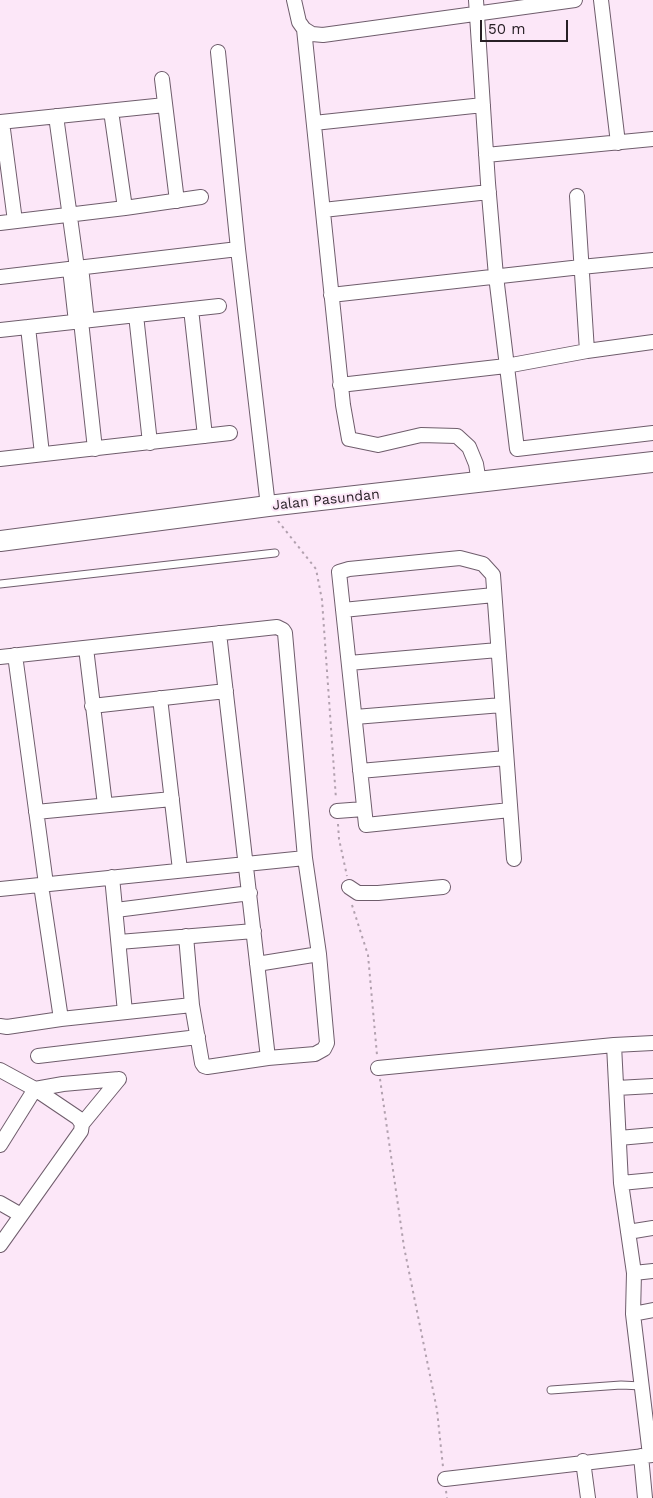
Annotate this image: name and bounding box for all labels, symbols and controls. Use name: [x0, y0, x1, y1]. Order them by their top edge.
scale bar: [483, 10, 570, 42]
text: 50 m: [488, 20, 525, 38]
street label: Jalan Pasundan: [272, 486, 380, 514]

